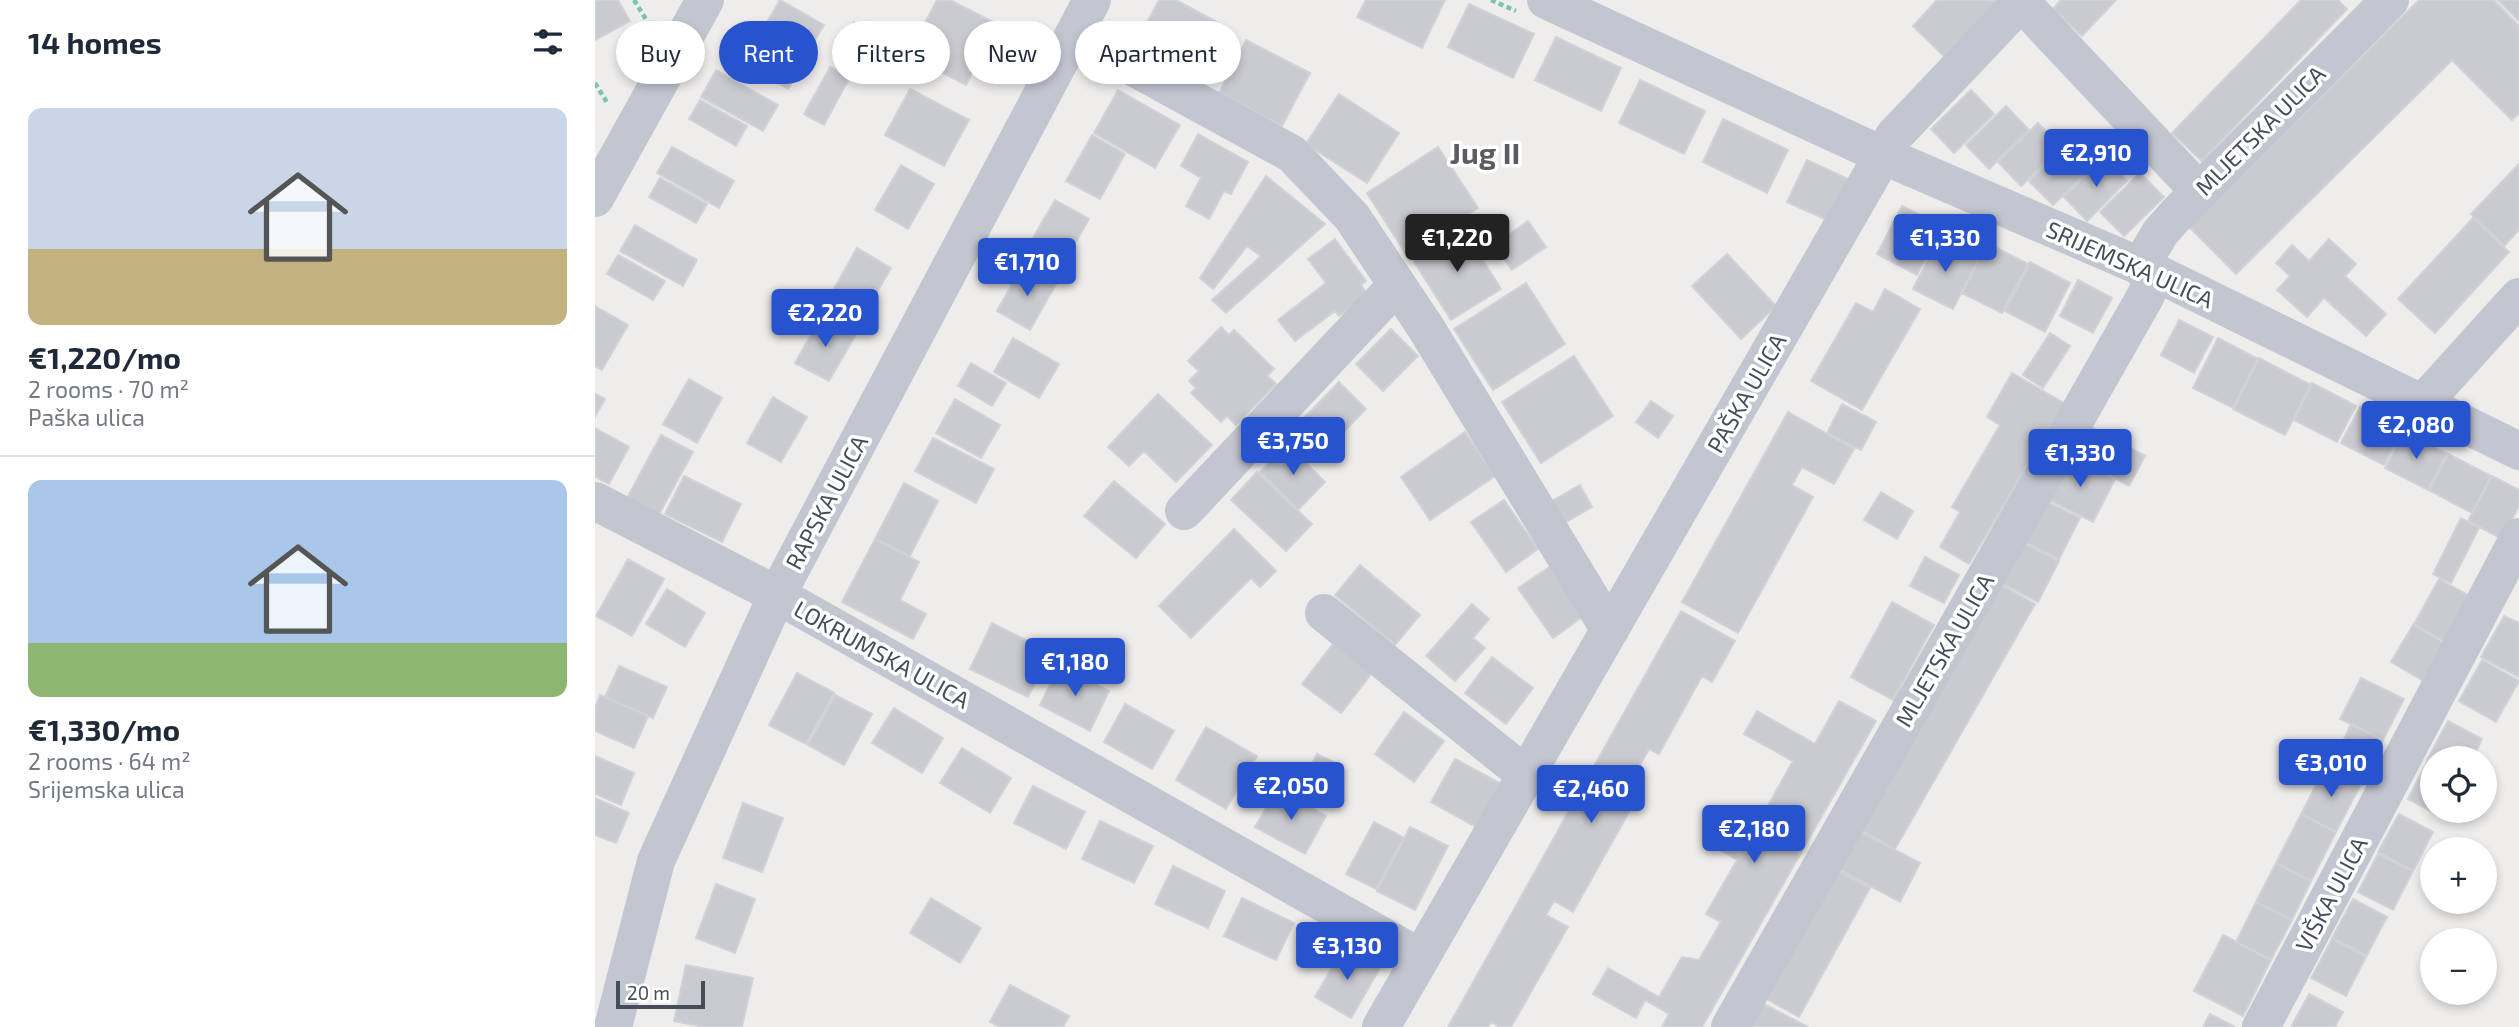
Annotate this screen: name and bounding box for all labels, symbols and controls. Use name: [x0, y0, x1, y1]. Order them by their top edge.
chip: Buy: [616, 21, 705, 84]
chip: Rent: [719, 21, 818, 84]
chip: Filters: [832, 21, 950, 84]
chip: New: [964, 21, 1061, 84]
chip: Apartment: [1075, 21, 1241, 84]
icon: filters: [529, 23, 567, 61]
text: 14 homes: [28, 24, 162, 60]
street label: MLJETSKA ULICA: [2189, 59, 2331, 201]
pin: €2,910: [2039, 130, 2153, 189]
district label: Jug II: [1450, 134, 1520, 170]
text: €2,910: [2060, 138, 2132, 166]
icon: home: [235, 154, 361, 280]
pin: €1,220: [1400, 215, 1514, 274]
pin: €1,330: [1888, 215, 2002, 274]
street label: SRIJEMSKA ULICA: [2042, 215, 2219, 314]
text: €1,220: [1421, 223, 1493, 251]
text: €1,330: [1910, 223, 1980, 251]
pin: €1,710: [970, 238, 1084, 298]
text: €1,710: [994, 247, 1060, 275]
pin: €2,220: [768, 290, 882, 349]
text: €2,220: [788, 298, 862, 326]
street label: PAŠKA ULICA: [1701, 328, 1792, 458]
text: €1,220/mo: [28, 339, 181, 375]
text: 2 rooms · 70 m²: [28, 375, 189, 403]
pin: €2,080: [2359, 402, 2473, 461]
text: Paška ulica: [28, 403, 145, 431]
text: €2,080: [2377, 410, 2455, 438]
pin: €3,750: [1236, 418, 1350, 477]
text: €3,750: [1257, 426, 1329, 454]
street label: RAPSKA ULICA: [779, 429, 873, 574]
pin: €1,330: [2023, 430, 2137, 489]
text: €1,330: [2045, 438, 2115, 466]
icon: home: [235, 526, 361, 652]
street label: MLJETSKA ULICA: [1889, 568, 1999, 731]
street label: LOKRUMSKA ULICA: [789, 594, 975, 714]
pin: €1,180: [1018, 638, 1132, 698]
text: €1,180: [1041, 647, 1109, 675]
text: €1,330/mo: [28, 711, 180, 747]
pin: €3,010: [2274, 740, 2388, 799]
map controls: [2420, 746, 2497, 1005]
button: locate: [2420, 746, 2497, 823]
text: 2 rooms · 64 m²: [28, 747, 191, 775]
text: €3,010: [2295, 748, 2367, 776]
pin: €2,050: [1234, 762, 1348, 822]
pin: €2,460: [1534, 766, 1648, 825]
text: €2,050: [1253, 771, 1329, 799]
text: €2,460: [1553, 774, 1629, 802]
text: Srijemska ulica: [28, 775, 185, 803]
pin: €2,180: [1697, 806, 1811, 865]
text: €2,180: [1718, 814, 1790, 842]
street label: VIŠKA ULICA: [2289, 831, 2373, 956]
button: +: [2420, 837, 2497, 914]
pin: €3,130: [1290, 922, 1404, 982]
button: −: [2420, 928, 2497, 1005]
text: €3,130: [1312, 931, 1382, 959]
scale bar: [616, 978, 705, 1010]
text: 20 m: [627, 981, 670, 1004]

